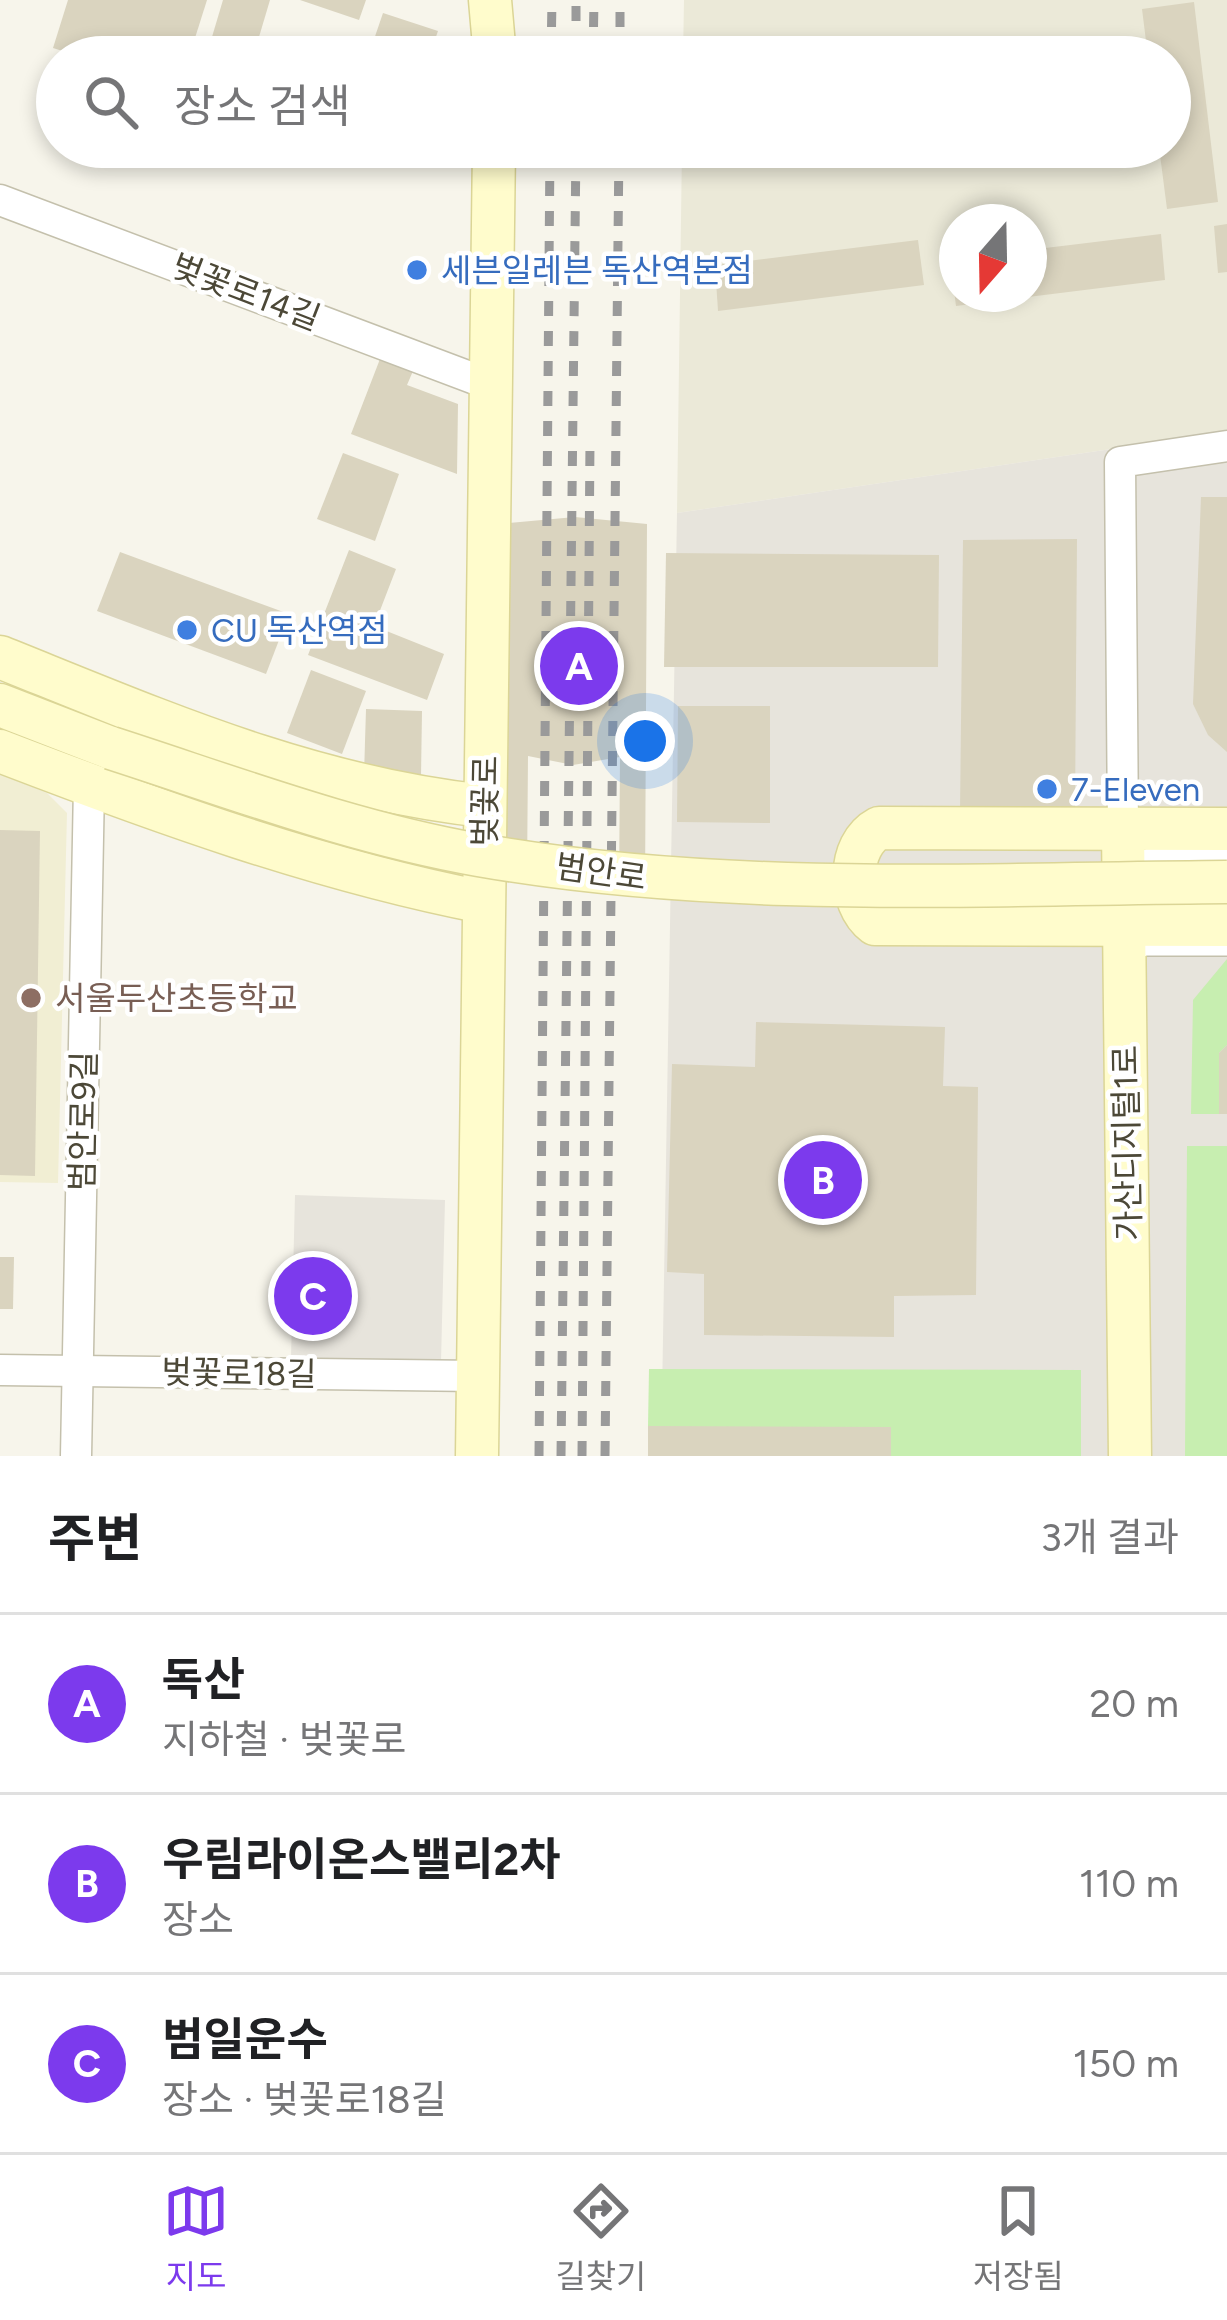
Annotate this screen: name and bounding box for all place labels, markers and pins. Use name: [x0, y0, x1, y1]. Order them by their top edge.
place label: 세븐일레븐 독산역본점: [441, 251, 753, 290]
marker: 세븐일레븐 독산역본점: [404, 257, 430, 283]
place label: CU 독산역점: [211, 611, 388, 650]
marker: CU 독산역점: [174, 617, 200, 643]
pin: A: [540, 621, 618, 711]
place label: 7-Eleven: [1071, 770, 1200, 809]
marker: 7-Eleven: [1034, 776, 1060, 802]
place label: 서울두산초등학교: [55, 979, 298, 1018]
marker: 서울두산초등학교: [18, 985, 44, 1011]
pin: B: [784, 1135, 862, 1225]
pin: C: [274, 1251, 352, 1341]

